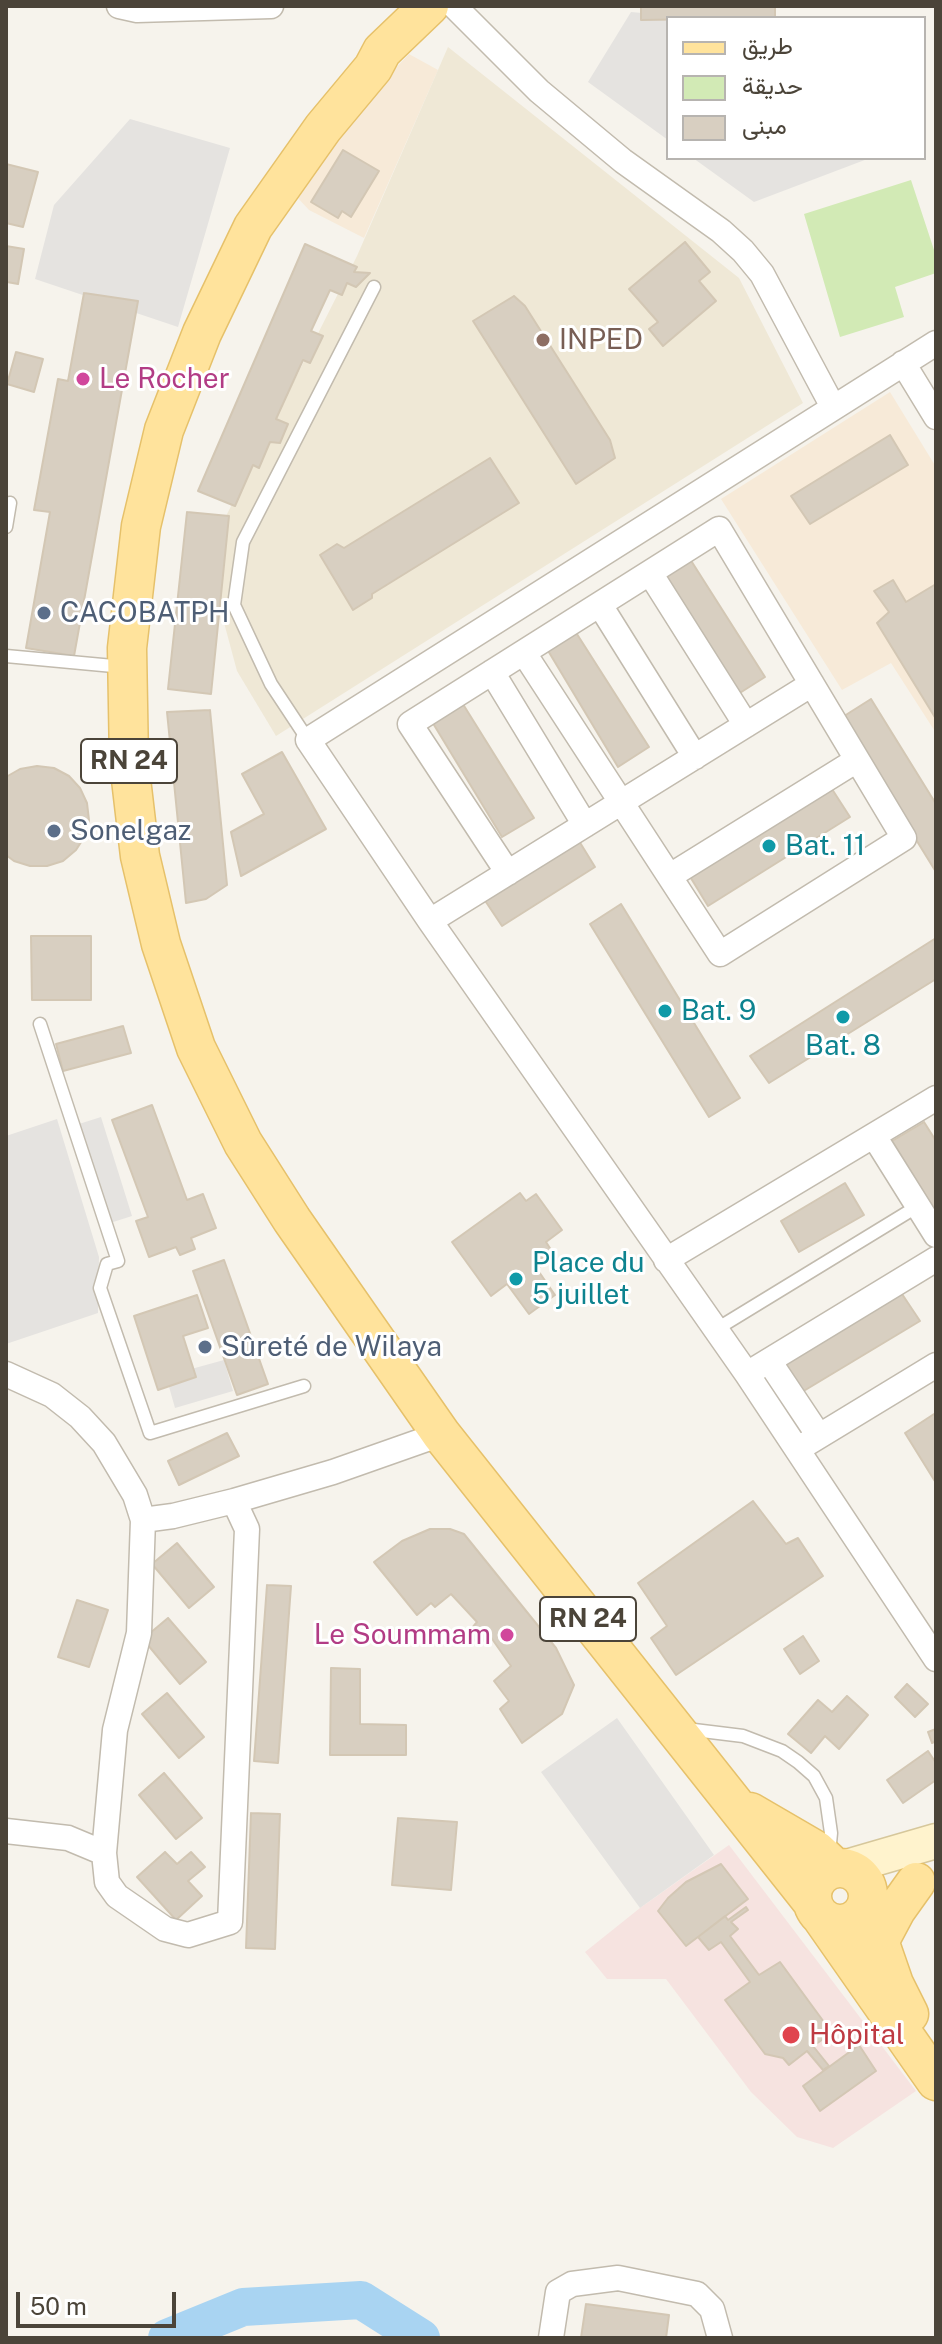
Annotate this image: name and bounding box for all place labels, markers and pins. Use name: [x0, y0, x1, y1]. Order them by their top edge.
place label: INPED: [559, 323, 643, 357]
marker: INPED: [534, 331, 552, 349]
place label: Le Rocher: [99, 362, 230, 396]
marker: Le Rocher: [74, 370, 92, 388]
place label: CACOBATPH: [60, 596, 230, 630]
marker: CACOBATPH: [35, 604, 53, 622]
place label: Sonelgaz: [70, 814, 191, 848]
marker: Sonelgaz: [45, 822, 63, 840]
place label: Bat. 11: [785, 829, 865, 863]
marker: Bat. 11: [760, 837, 778, 855]
place label: Bat. 9: [681, 994, 756, 1028]
marker: Bat. 9: [656, 1002, 674, 1020]
marker: Bat. 8: [834, 1008, 852, 1026]
place label: Bat. 8: [805, 1029, 881, 1063]
place label: Place du 5 juillet: [532, 1246, 644, 1312]
marker: Place du 5 juillet: [507, 1270, 525, 1288]
place label: Sûreté de Wilaya: [221, 1330, 442, 1364]
marker: Sûreté de Wilaya: [196, 1338, 214, 1356]
place label: Le Soummam: [314, 1618, 491, 1652]
marker: Le Soummam: [498, 1626, 516, 1644]
place label: Hôpital: [809, 2018, 904, 2052]
marker: Hôpital: [780, 2024, 802, 2046]

